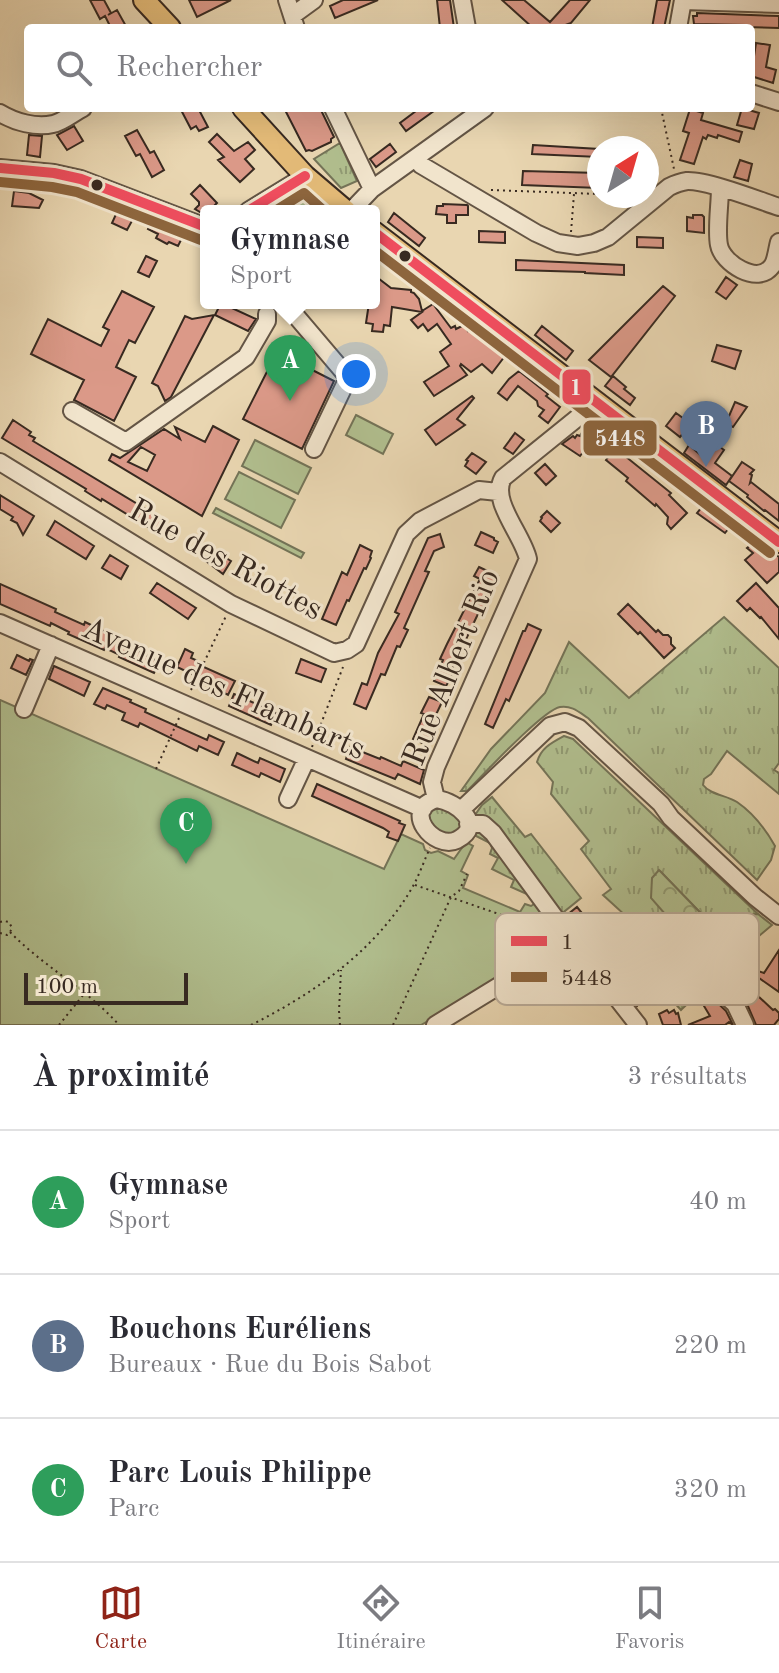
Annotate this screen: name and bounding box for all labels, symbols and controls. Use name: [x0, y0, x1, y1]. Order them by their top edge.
search box: [24, 24, 755, 112]
icon: search: [52, 46, 96, 90]
text: Rechercher: [116, 53, 262, 83]
north arrow: [587, 136, 659, 208]
unlabelled marker: [89, 177, 105, 193]
popup: [200, 205, 380, 309]
text: Gymnase: [230, 226, 350, 256]
unlabelled marker: [397, 248, 413, 264]
text: Sport: [230, 263, 292, 289]
pin: A: [264, 335, 316, 401]
your location: [336, 354, 376, 394]
line badge: 1: [561, 368, 592, 406]
text: 1: [570, 378, 582, 400]
pin: B: [680, 401, 732, 467]
line badge: 5448: [582, 419, 658, 457]
text: 5448: [594, 429, 646, 451]
street label: Rue des Riottes: [123, 495, 327, 627]
street label: Rue Albert Rio: [399, 565, 507, 771]
street label: Avenue des Flambarts: [76, 613, 370, 767]
pin: C: [160, 798, 212, 864]
legend: [495, 913, 759, 1005]
text: 1: [561, 932, 574, 954]
text: 5448: [561, 968, 612, 990]
scale bar: [24, 969, 188, 1005]
text: 100 m: [36, 976, 98, 998]
text: À proximité: [32, 1060, 210, 1094]
text: 3 résultats: [628, 1064, 747, 1090]
text: Gymnase: [108, 1171, 228, 1201]
text: A: [48, 1189, 68, 1215]
text: 40 m: [689, 1189, 747, 1215]
text: Sport: [108, 1208, 170, 1234]
text: Bouchons Euréliens: [108, 1315, 371, 1345]
text: B: [49, 1333, 67, 1359]
text: 220 m: [674, 1333, 747, 1359]
text: Bureaux · Rue du Bois Sabot: [108, 1352, 432, 1378]
text: Parc Louis Philippe: [108, 1459, 372, 1489]
text: C: [49, 1477, 67, 1503]
text: 320 m: [674, 1477, 747, 1503]
text: Parc: [108, 1496, 159, 1522]
tab: Carte: [95, 1581, 147, 1656]
tab: Itinéraire: [336, 1581, 426, 1656]
tab: Favoris: [615, 1581, 684, 1656]

